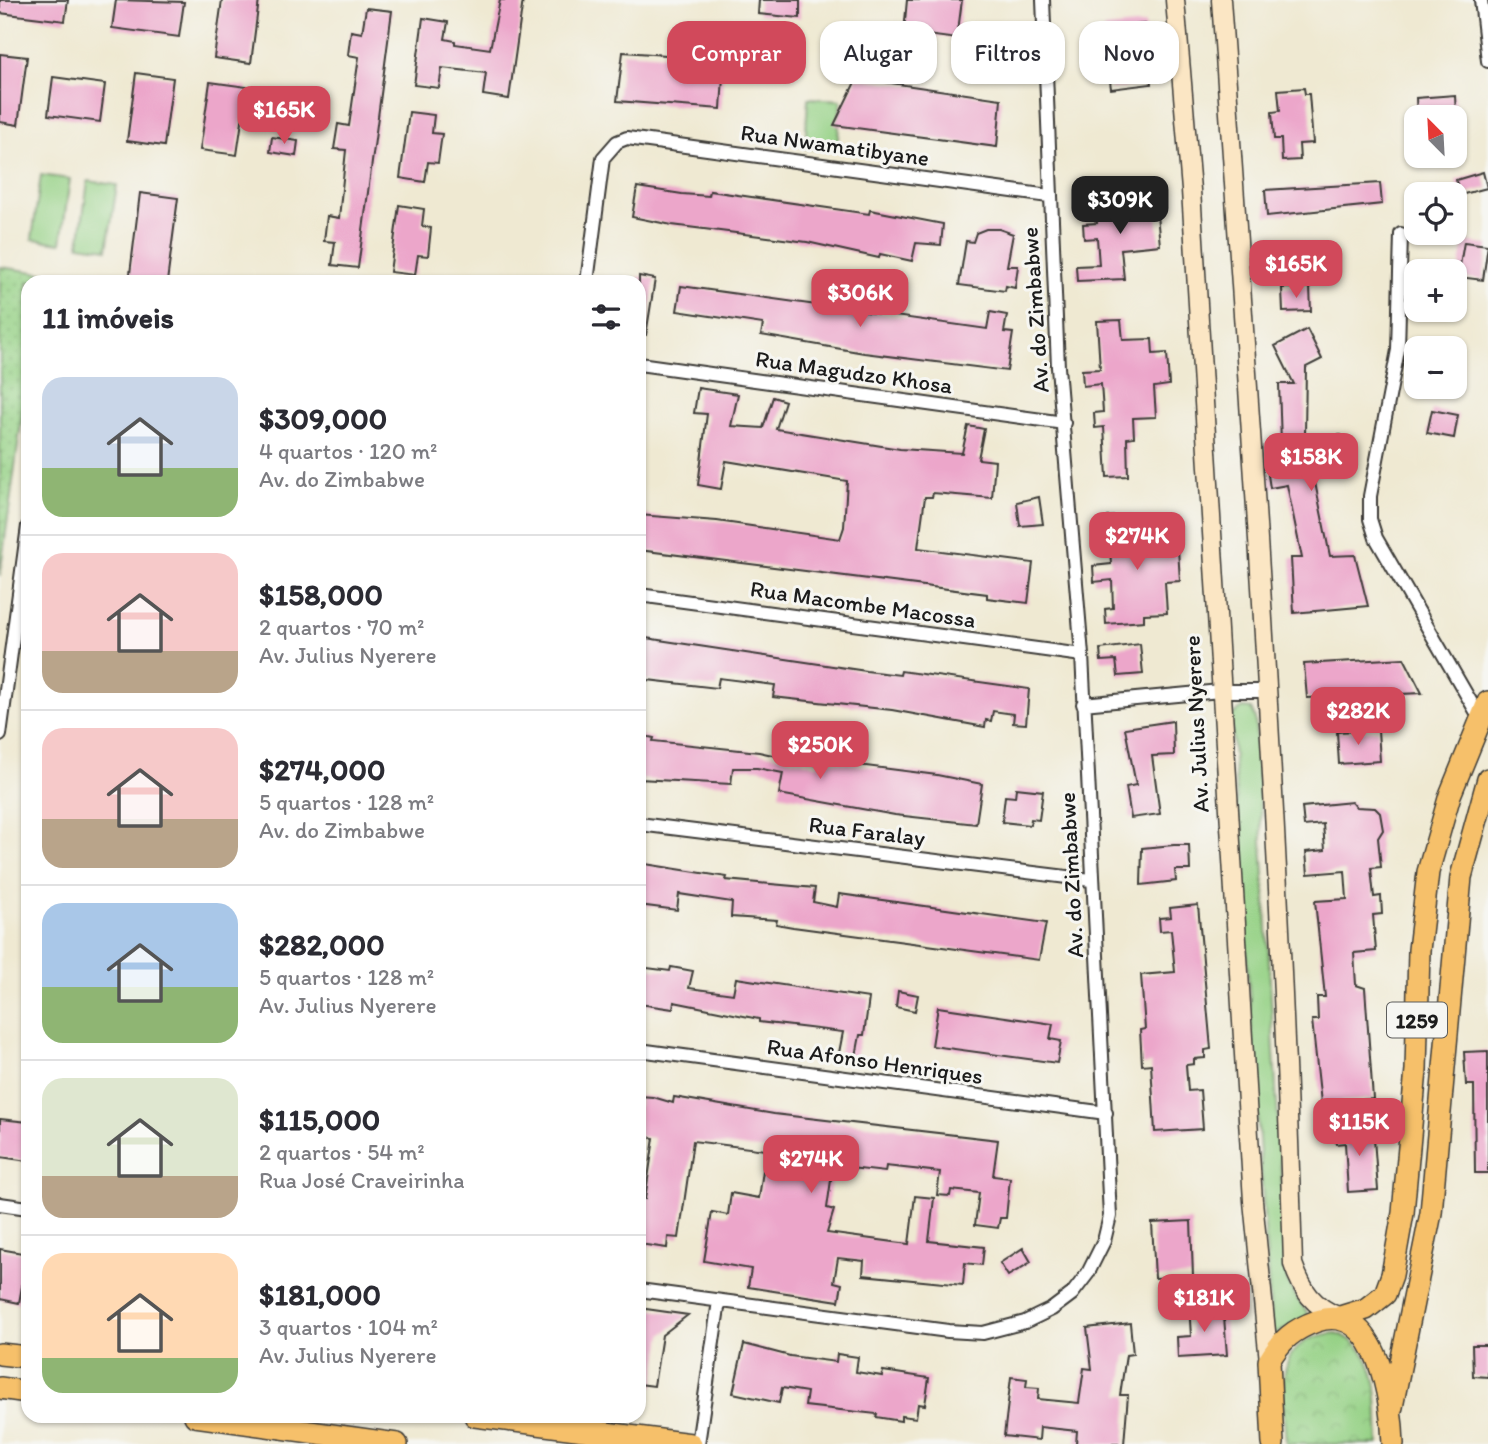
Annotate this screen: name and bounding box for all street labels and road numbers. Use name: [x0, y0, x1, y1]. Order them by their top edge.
street label: Rua Nwamatibyane: [739, 118, 931, 172]
street label: Av. do Zimbabwe: [1015, 226, 1055, 394]
street label: Rua Magudzo Khosa: [754, 344, 954, 400]
street label: Rua Macombe Macossa: [749, 574, 977, 634]
street label: Av. Julius Nyerere: [1177, 635, 1215, 813]
street label: Av. do Zimbabwe: [1053, 791, 1089, 959]
street label: Rua Faralay: [807, 810, 927, 852]
road number: 1259: [1387, 1002, 1447, 1038]
street label: Rua Afonso Henriques: [765, 1032, 985, 1090]

